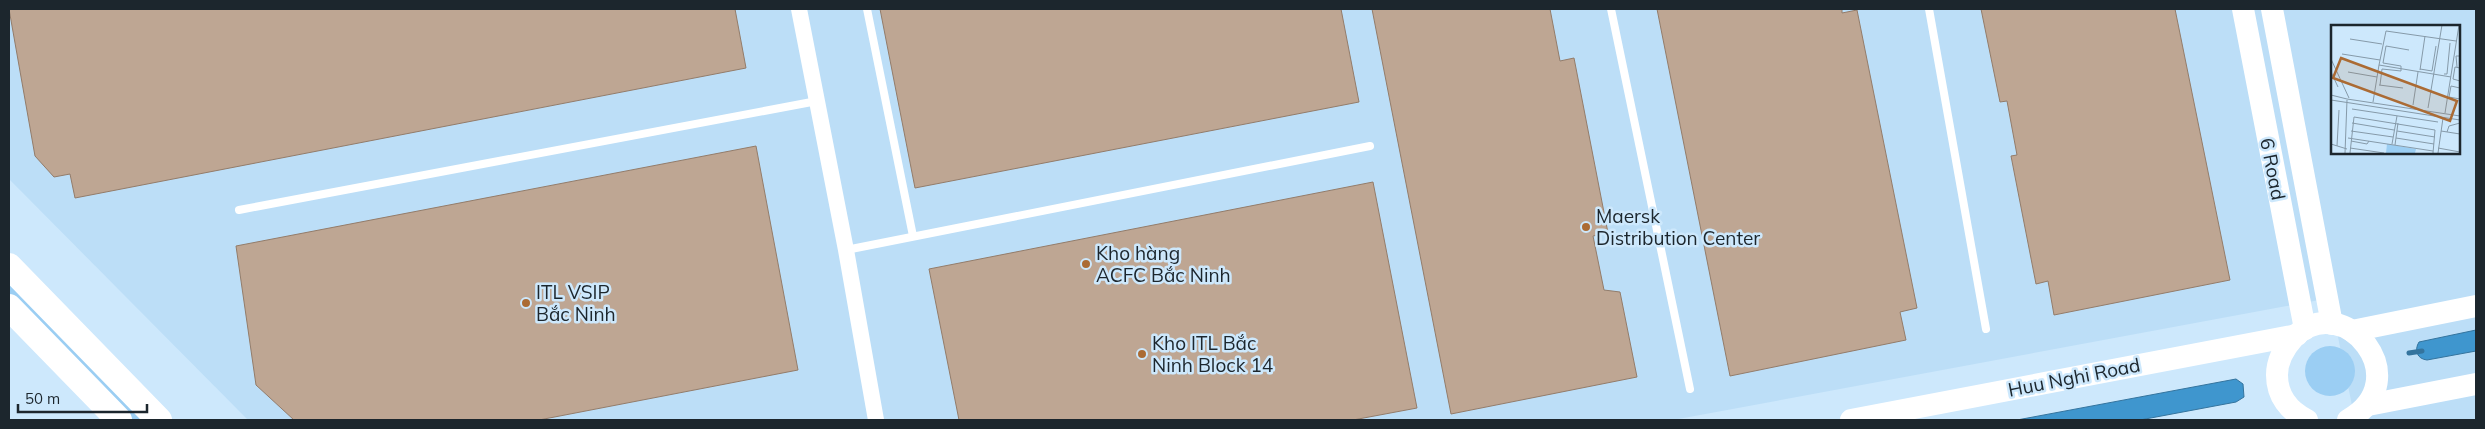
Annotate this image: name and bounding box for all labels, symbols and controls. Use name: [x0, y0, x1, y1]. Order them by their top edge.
inset map: [2331, 25, 2460, 154]
street label: 6 Road: [2255, 136, 2291, 202]
place label: Maersk Distribution Center: [1596, 204, 1760, 250]
marker: Maersk Distribution Center: [1580, 221, 1592, 233]
place label: Kho hàng ACFC Bắc Ninh: [1096, 241, 1231, 287]
marker: Kho hàng ACFC Bắc Ninh: [1080, 258, 1092, 270]
place label: ITL VSIP Bắc Ninh: [536, 280, 616, 326]
marker: ITL VSIP Bắc Ninh: [520, 297, 532, 309]
place label: Kho ITL Bắc Ninh Block 14: [1152, 331, 1273, 377]
marker: Kho ITL Bắc Ninh Block 14: [1136, 348, 1148, 360]
street label: Huu Nghi Road: [2006, 352, 2142, 402]
scale bar: [18, 382, 146, 414]
text: 50 m: [25, 389, 60, 408]

